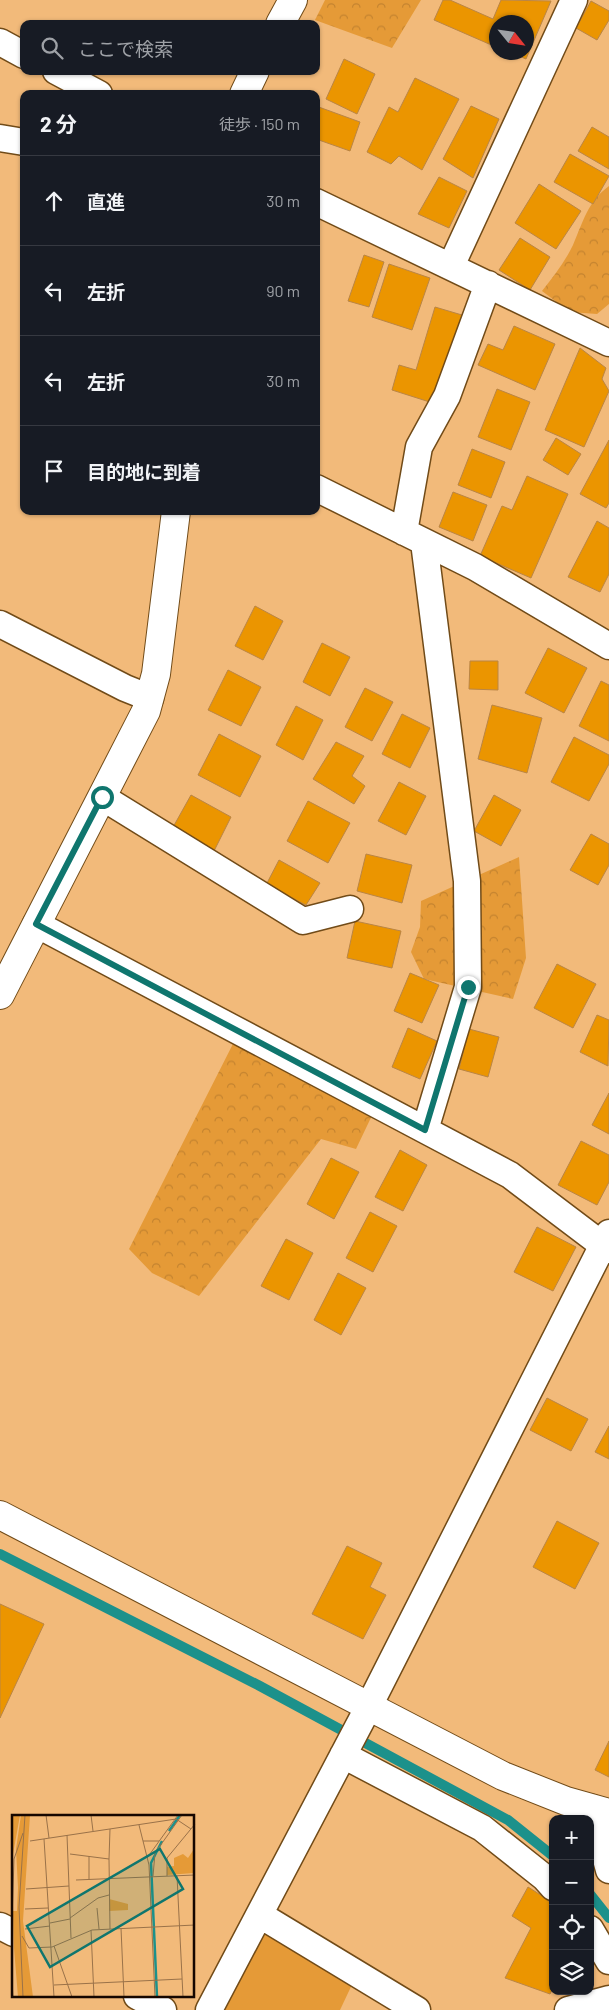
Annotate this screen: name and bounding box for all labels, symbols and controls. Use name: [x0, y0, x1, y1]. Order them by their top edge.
north arrow: [489, 15, 534, 60]
search box: [20, 20, 320, 75]
icon: search: [38, 34, 66, 62]
text: ここで検索: [78, 37, 173, 60]
text: 2 分: [40, 111, 77, 136]
text: 徒歩 · 150 m: [219, 114, 300, 133]
icon: ahead: [40, 187, 68, 215]
text: 直進: [87, 190, 125, 213]
text: 30 m: [266, 191, 300, 210]
icon: left: [40, 277, 68, 305]
text: 左折: [87, 280, 125, 303]
text: 90 m: [266, 281, 300, 300]
icon: left: [40, 367, 68, 395]
text: 左折: [87, 370, 125, 393]
text: 30 m: [266, 371, 300, 390]
icon: arrive: [40, 457, 68, 485]
text: 目的地に到着: [87, 460, 201, 483]
route start: [91, 786, 114, 809]
route end: [457, 976, 480, 999]
inset map: [12, 1815, 195, 1998]
map controls: [549, 1815, 594, 1995]
button: +: [549, 1815, 594, 1860]
button: −: [549, 1860, 594, 1905]
button: locate: [549, 1905, 594, 1950]
button: layers: [549, 1950, 594, 1995]

